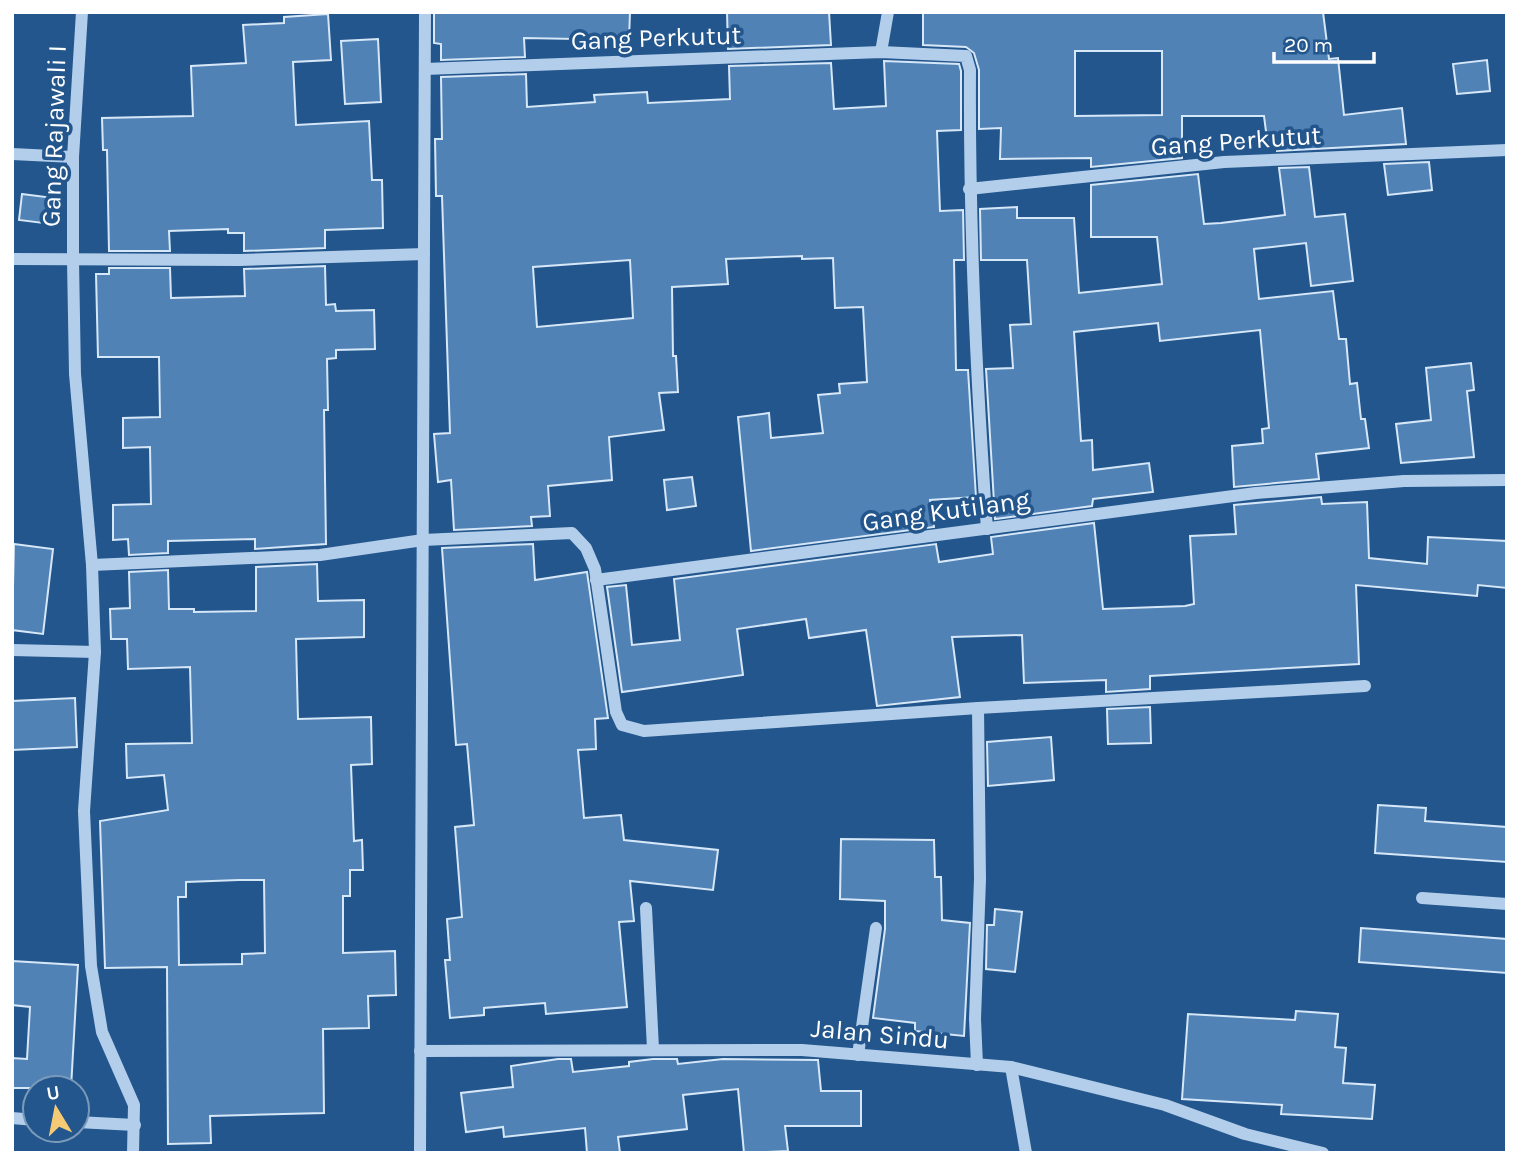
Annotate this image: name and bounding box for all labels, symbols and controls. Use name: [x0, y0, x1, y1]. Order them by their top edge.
street label: Gang Perkutut: [570, 20, 742, 56]
scale bar: [1274, 21, 1374, 65]
text: 20 m: [1284, 33, 1333, 57]
street label: Gang Rajawali I: [35, 45, 73, 227]
street label: Gang Perkutut: [1150, 120, 1322, 162]
street label: Gang Kutilang: [860, 484, 1032, 538]
street label: Jalan Sindu: [810, 1013, 950, 1055]
north arrow: [21, 1074, 91, 1144]
text: U: [45, 1081, 62, 1105]

